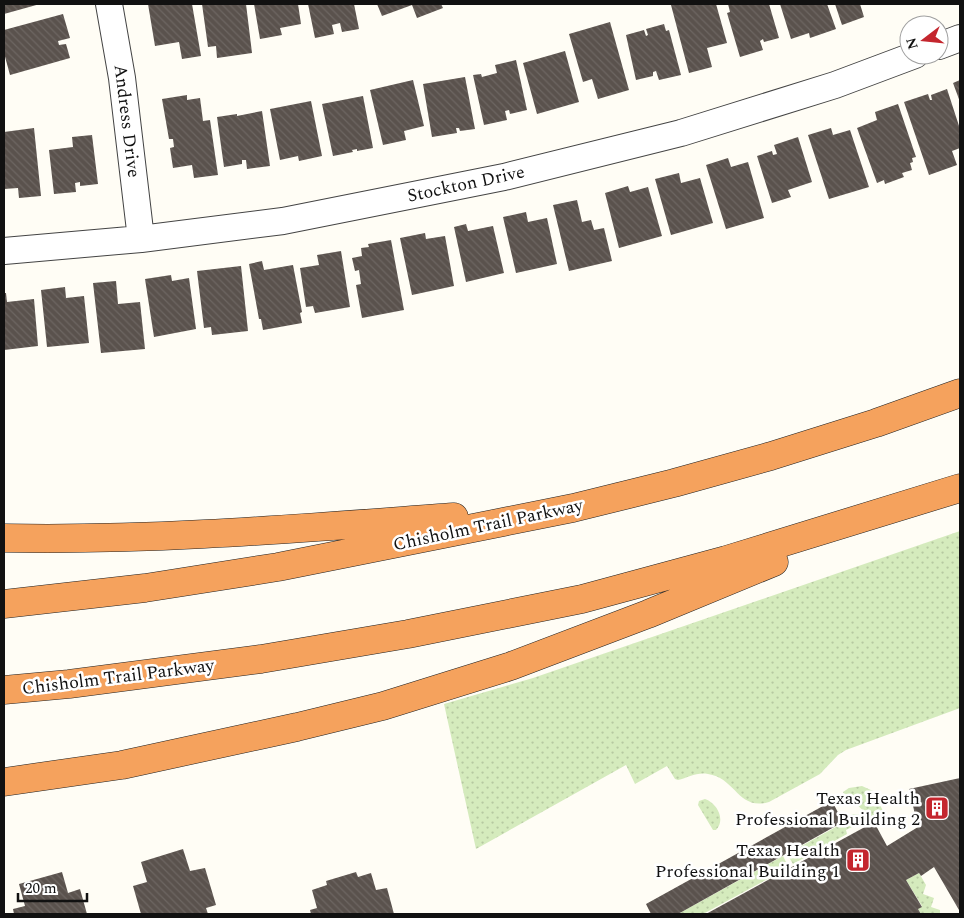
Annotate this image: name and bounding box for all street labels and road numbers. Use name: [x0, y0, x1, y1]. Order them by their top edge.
street label: Andress Drive: [107, 63, 147, 179]
street label: Stockton Drive: [405, 158, 527, 210]
street label: Chisholm Trail Parkway: [391, 491, 587, 558]
street label: Chisholm Trail Parkway: [20, 652, 217, 702]

